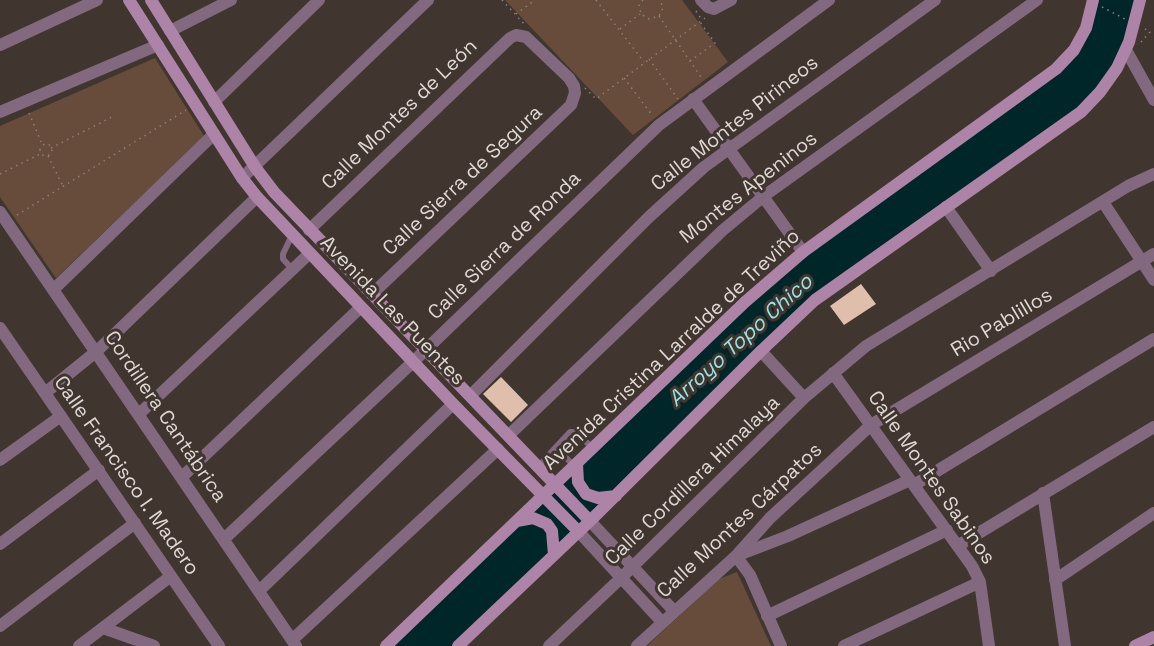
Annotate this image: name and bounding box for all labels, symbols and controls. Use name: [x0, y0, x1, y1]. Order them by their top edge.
street label: Calle Montes de León: [317, 35, 483, 195]
street label: Calle Montes Pirineos: [647, 51, 823, 197]
street label: Calle Sierra de Segura: [378, 101, 548, 261]
street label: Montes Apeninos: [676, 127, 822, 249]
street label: Calle Sierra de Ronda: [424, 167, 586, 325]
street label: Avenida Cristina Larralde de Treviño: [539, 225, 805, 475]
street label: Avenida Las Puentes: [314, 231, 470, 391]
water label: Arroyo Topo Chico: [664, 270, 818, 412]
street label: Rio Pablillos: [947, 283, 1057, 363]
street label: Cordillera Cantábrica: [99, 327, 231, 507]
street label: Calle Francisco I. Madero: [48, 372, 204, 580]
street label: Calle Montes Sabinos: [862, 387, 1000, 569]
street label: Calle Cordillera Himalaya: [601, 391, 785, 571]
street label: Calle Montes Cárpatos: [653, 438, 827, 604]

